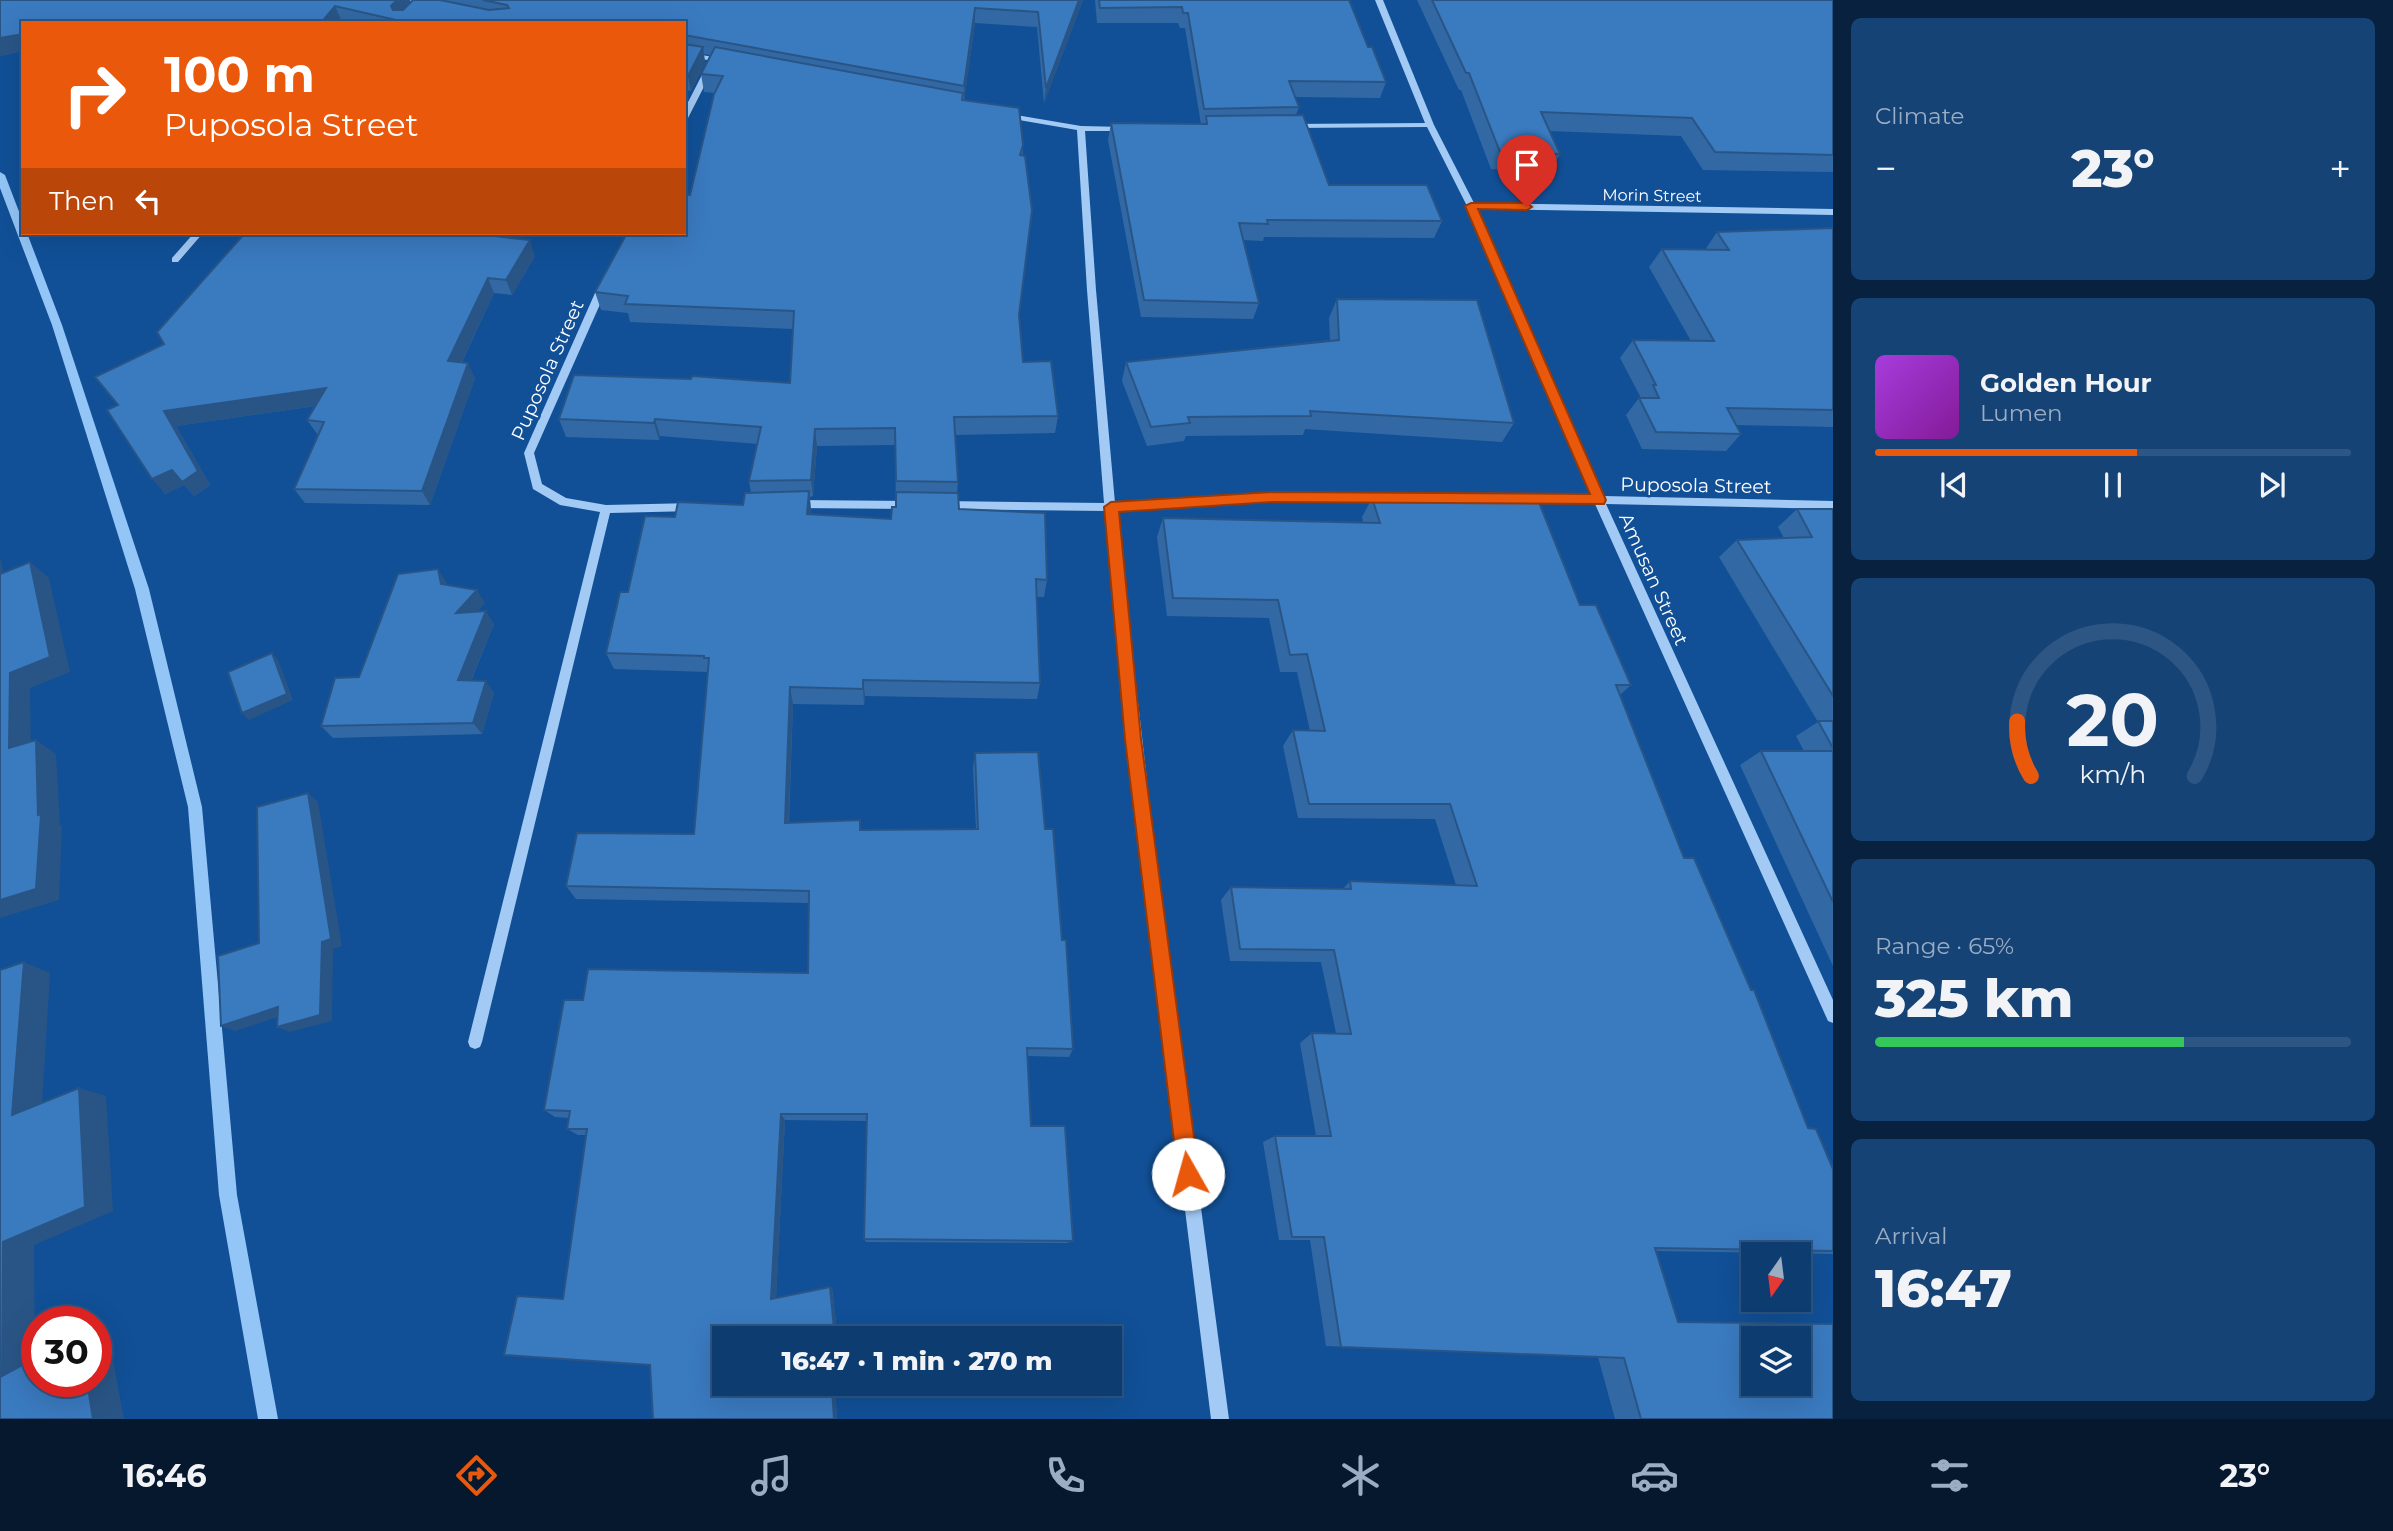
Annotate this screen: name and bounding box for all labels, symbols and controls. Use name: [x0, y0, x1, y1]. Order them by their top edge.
text: 100 m: [164, 45, 315, 104]
icon: right: [49, 49, 140, 140]
text: Climate: [1875, 102, 1964, 130]
text: Puposola Street: [164, 105, 419, 144]
pin: [1497, 135, 1557, 207]
text: 23°: [2071, 137, 2155, 200]
text: −: [1875, 145, 1897, 192]
text: +: [2329, 145, 2351, 192]
icon: arrive: [1508, 146, 1546, 184]
icon: left: [129, 182, 167, 220]
text: Then: [49, 185, 115, 217]
street label: Morin Street: [1602, 185, 1702, 206]
street label: Puposola Street: [506, 296, 589, 444]
text: Golden Hour: [1980, 367, 2152, 399]
text: Lumen: [1980, 399, 2063, 427]
icon: previous: [1935, 466, 1973, 504]
icon: pause: [2094, 466, 2132, 504]
icon: next: [2253, 466, 2291, 504]
street label: Puposola Street: [1620, 473, 1772, 498]
street label: Amusan Street: [1614, 510, 1693, 649]
text: 20: [2067, 676, 2159, 764]
text: km/h: [2080, 758, 2146, 788]
text: Range · 65%: [1875, 932, 2014, 960]
text: 325 km: [1875, 967, 2073, 1030]
position arrow: [1151, 1137, 1225, 1211]
text: Arrival: [1875, 1222, 1948, 1250]
north arrow: [1741, 1242, 1811, 1312]
map controls: [1741, 1242, 1811, 1396]
text: 16:47: [1875, 1257, 2012, 1320]
speed limit sign: 30: [21, 1306, 112, 1397]
button: layers: [1741, 1326, 1811, 1396]
text: 16:47 · 1 min · 270 m: [782, 1345, 1053, 1377]
icon: directions: [452, 1451, 501, 1500]
icon: music: [747, 1451, 796, 1500]
icon: phone: [1041, 1451, 1090, 1500]
icon: climate: [1336, 1451, 1385, 1500]
icon: car: [1630, 1451, 1679, 1500]
icon: filters: [1925, 1451, 1974, 1500]
text: 16:46: [123, 1456, 207, 1495]
text: 23°: [2219, 1456, 2270, 1495]

